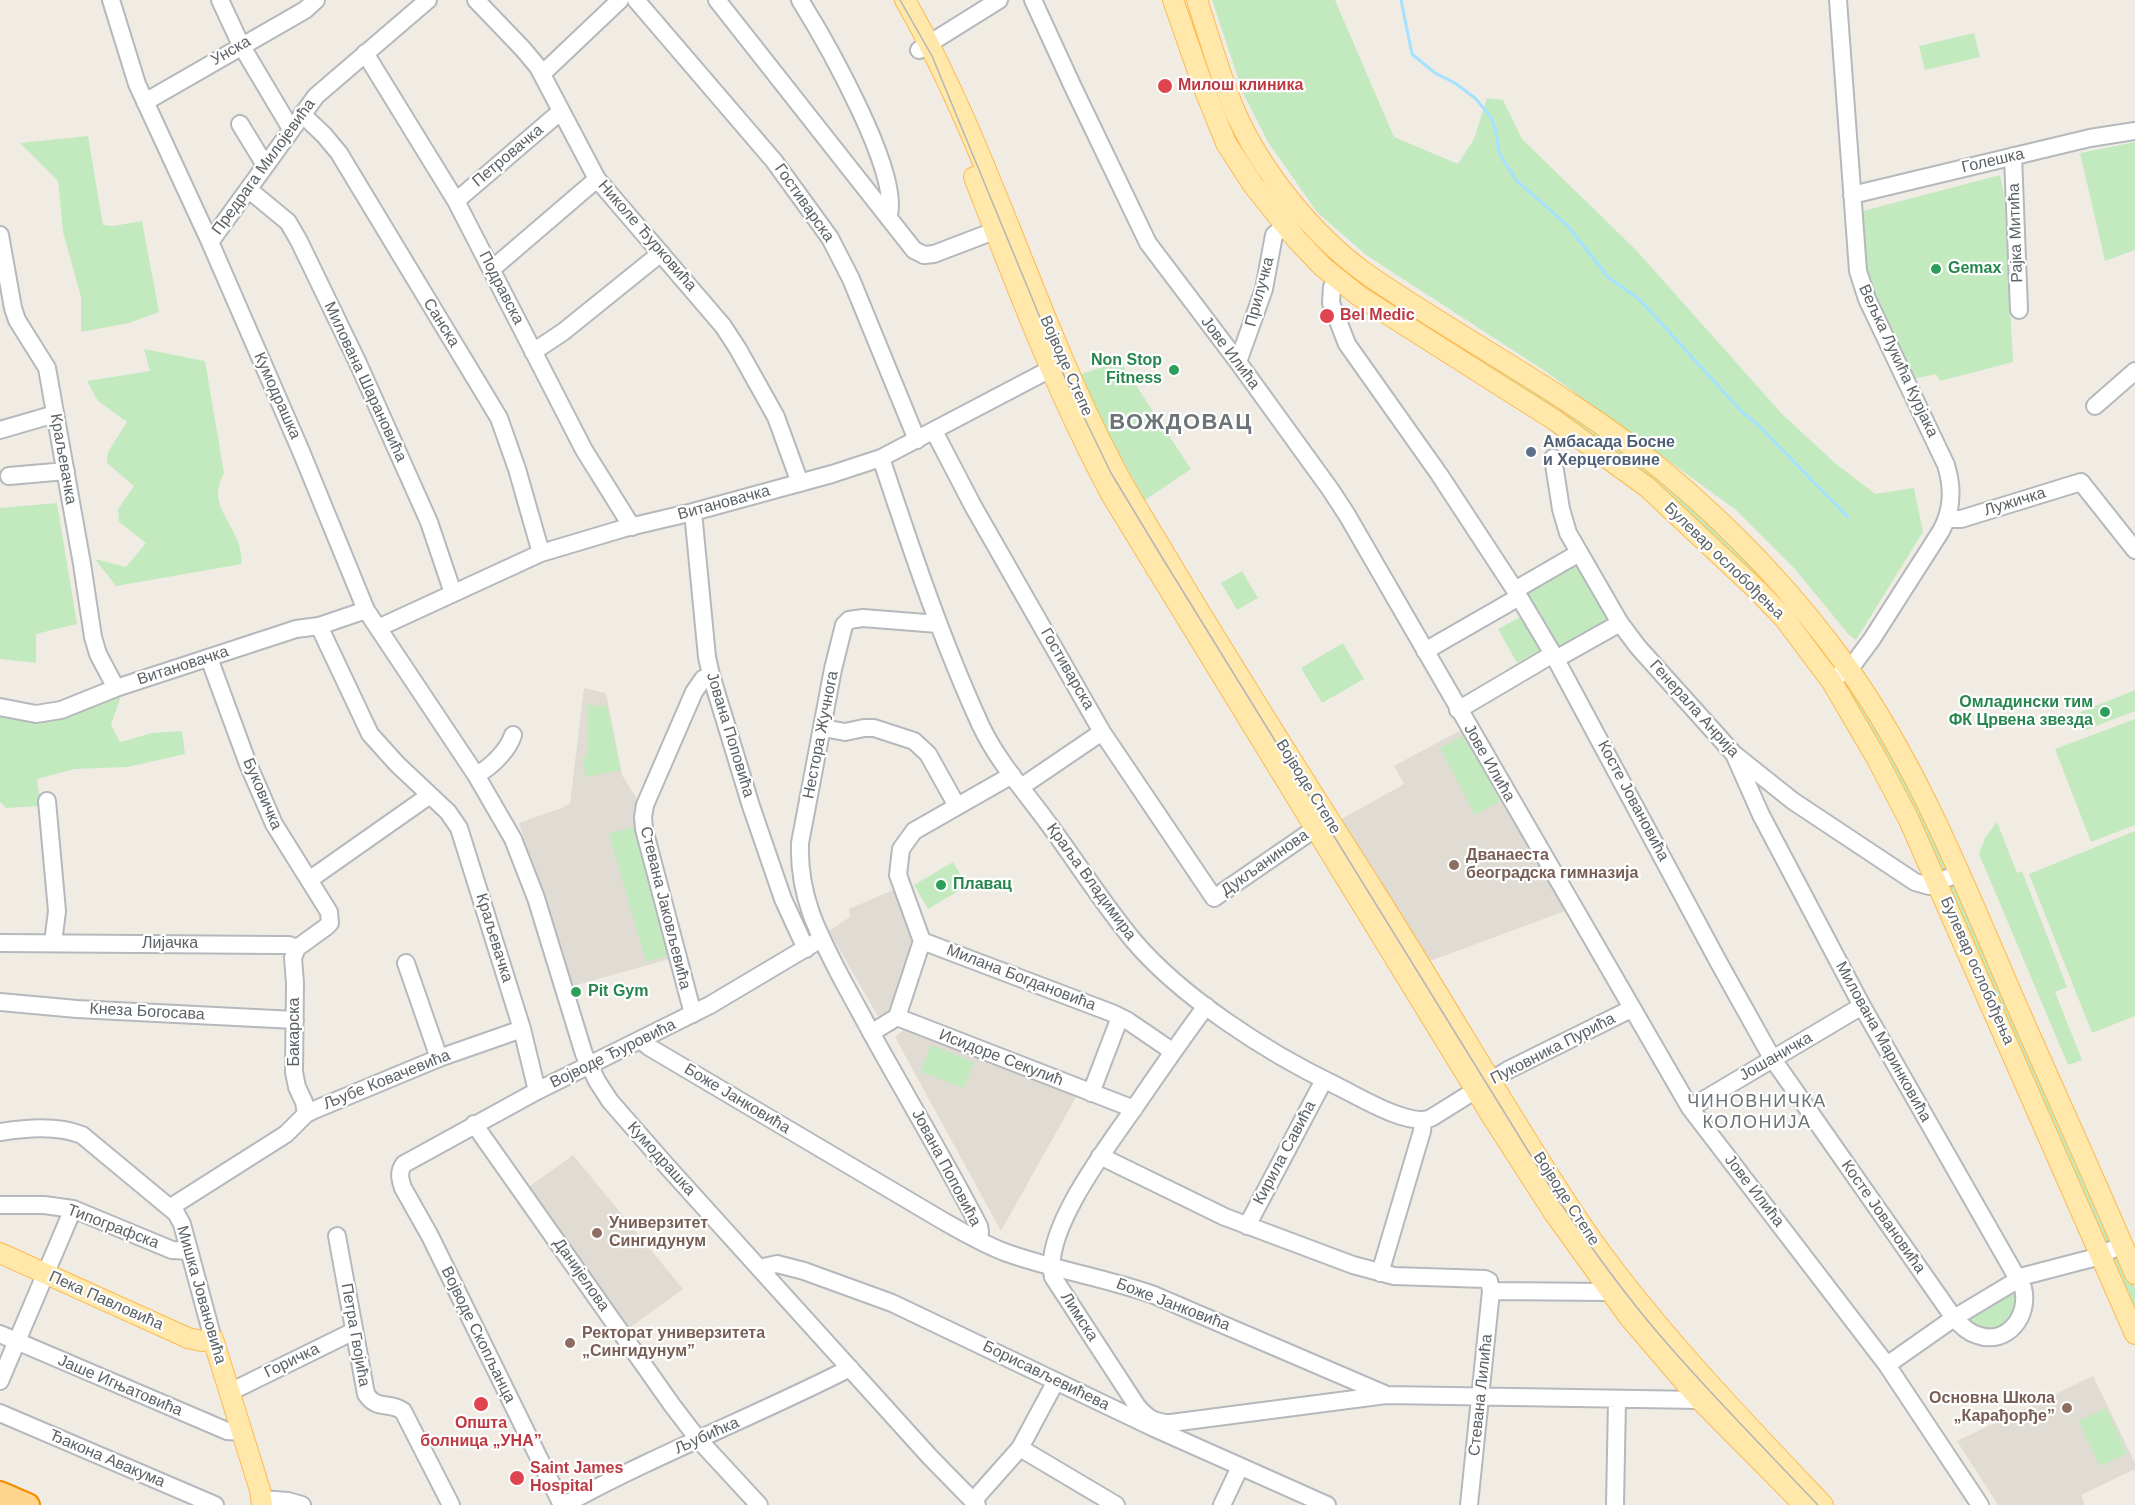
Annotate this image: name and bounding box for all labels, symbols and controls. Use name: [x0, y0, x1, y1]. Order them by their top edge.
street label: Унска: [208, 32, 254, 70]
place label: Милош клиника: [1178, 76, 1303, 96]
marker: Милош клиника: [1156, 77, 1174, 95]
street label: Предрага Милојевића: [208, 95, 320, 239]
street label: Петровачка: [469, 121, 547, 191]
street label: Голешка: [1960, 145, 2026, 177]
street label: Гостиварска: [770, 160, 838, 246]
street label: Николе Ђурковића: [594, 177, 700, 295]
street label: Рајка Митића: [2005, 183, 2027, 283]
street label: Подравска: [474, 248, 528, 328]
street label: Прилучка: [1242, 255, 1278, 329]
place label: Gemax: [1948, 259, 2001, 279]
marker: Gemax: [1929, 262, 1943, 276]
street label: Вељка Лукића Курјака: [1854, 282, 1942, 440]
street label: Санска: [419, 295, 463, 351]
street label: Милована Шарановића: [319, 299, 411, 465]
place label: Bel Medic: [1340, 306, 1415, 326]
marker: Bel Medic: [1318, 307, 1336, 325]
street label: Војводе Степе: [1035, 313, 1097, 419]
street label: Јове Илића: [1196, 313, 1264, 393]
street label: Кумодрашка: [249, 350, 305, 442]
place label: Non Stop Fitness: [1091, 351, 1162, 389]
marker: Non Stop Fitness: [1167, 363, 1181, 377]
district label: ВОЖДОВАЦ: [1109, 410, 1253, 436]
street label: Краљевачка: [46, 412, 80, 506]
place label: Амбасада Босне и Херцеговине: [1543, 433, 1675, 471]
marker: Амбасада Босне и Херцеговине: [1524, 445, 1538, 459]
street label: Витановачка: [676, 481, 772, 525]
street label: Лужичка: [1982, 484, 2048, 520]
street label: Булевар ослобођења: [1660, 499, 1788, 623]
street label: Гостиварска: [1036, 625, 1098, 713]
street label: Витановачка: [135, 642, 231, 690]
street label: Генерала Анрија: [1645, 656, 1743, 762]
street label: Нестора Жучнога: [799, 669, 843, 801]
street label: Јована Поповића: [702, 670, 758, 800]
place label: Омладински тим ФК Црвена звезда: [1949, 693, 2093, 731]
marker: Омладински тим ФК Црвена звезда: [2098, 705, 2112, 719]
street label: Јове Илића: [1459, 721, 1519, 805]
street label: Војводе Степе: [1271, 736, 1345, 838]
street label: Косте Јовановића: [1593, 737, 1673, 865]
street label: Буковичка: [238, 755, 286, 833]
street label: Краља Владимира: [1042, 820, 1140, 944]
street label: Стевана Јаковљевића: [635, 825, 695, 991]
street label: Дукљанинова: [1218, 826, 1312, 900]
place label: Дванаеста београдска гимназија: [1466, 846, 1638, 884]
marker: Дванаеста београдска гимназија: [1447, 858, 1461, 872]
place label: Плавац: [953, 875, 1012, 895]
marker: Плавац: [934, 878, 948, 892]
street label: Краљевачка: [471, 891, 517, 985]
street label: Булевар ослобођења: [1936, 894, 2018, 1048]
street label: Лијачка: [142, 934, 198, 954]
street label: Милана Богдановића: [944, 941, 1098, 1015]
street label: Милована Маринковића: [1831, 958, 1935, 1126]
place label: Pit Gym: [588, 982, 648, 1002]
marker: Pit Gym: [569, 985, 583, 999]
street label: Бакарска: [285, 998, 305, 1066]
street label: Кнеза Богосава: [89, 999, 205, 1025]
street label: Пуковника Пурића: [1487, 1009, 1619, 1089]
street label: Војводе Ђуровића: [547, 1015, 679, 1093]
street label: Исидоре Секулић: [936, 1025, 1066, 1091]
street label: Јошаничка: [1736, 1028, 1816, 1086]
street label: Љубе Ковачевића: [321, 1046, 453, 1114]
street label: Боже Јанковића: [680, 1060, 794, 1138]
district label: ЧИНОВНИЧКА КОЛОНИЈА: [1687, 1091, 1827, 1134]
street label: Кирила Савића: [1250, 1098, 1320, 1208]
street label: Јована Поповића: [907, 1106, 985, 1230]
street label: Кумодрашка: [623, 1118, 699, 1200]
street label: Војводе Степе: [1529, 1149, 1603, 1249]
street label: Јове Илића: [1720, 1151, 1788, 1231]
street label: Косте Јовановића: [1837, 1157, 1929, 1277]
street label: Типографска: [64, 1201, 162, 1253]
place label: Универзитет Сингидунум: [609, 1214, 708, 1252]
street label: Мишка Јовановића: [172, 1224, 230, 1366]
marker: Универзитет Сингидунум: [590, 1226, 604, 1240]
street label: Данијелова: [549, 1235, 613, 1315]
street label: Војводе Скопљанца: [437, 1264, 519, 1406]
street label: Пека Павловића: [46, 1267, 166, 1335]
street label: Боже Јанковића: [1113, 1274, 1233, 1336]
street label: Петра Гвојића: [336, 1282, 374, 1388]
street label: Лимска: [1056, 1289, 1102, 1345]
place label: Ректорат универзитета „Сингидунум”: [582, 1324, 765, 1362]
street label: Стевана Лилића: [1465, 1333, 1497, 1457]
marker: Ректорат универзитета „Сингидунум”: [563, 1336, 577, 1350]
street label: Борисављевићева: [980, 1337, 1112, 1415]
street label: Горичка: [261, 1339, 323, 1383]
street label: Јаше Игњатовића: [55, 1351, 185, 1421]
place label: Основна Школа „Карађорђе”: [1929, 1389, 2055, 1427]
marker: Општа болница „УНА”: [472, 1395, 490, 1413]
marker: Основна Школа „Карађорђе”: [2060, 1401, 2074, 1415]
street label: Љубићка: [672, 1413, 742, 1459]
place label: Општа болница „УНА”: [420, 1414, 542, 1452]
street label: Ђакона Авакума: [46, 1426, 168, 1492]
place label: Saint James Hospital: [530, 1459, 623, 1497]
marker: Saint James Hospital: [508, 1469, 526, 1487]

